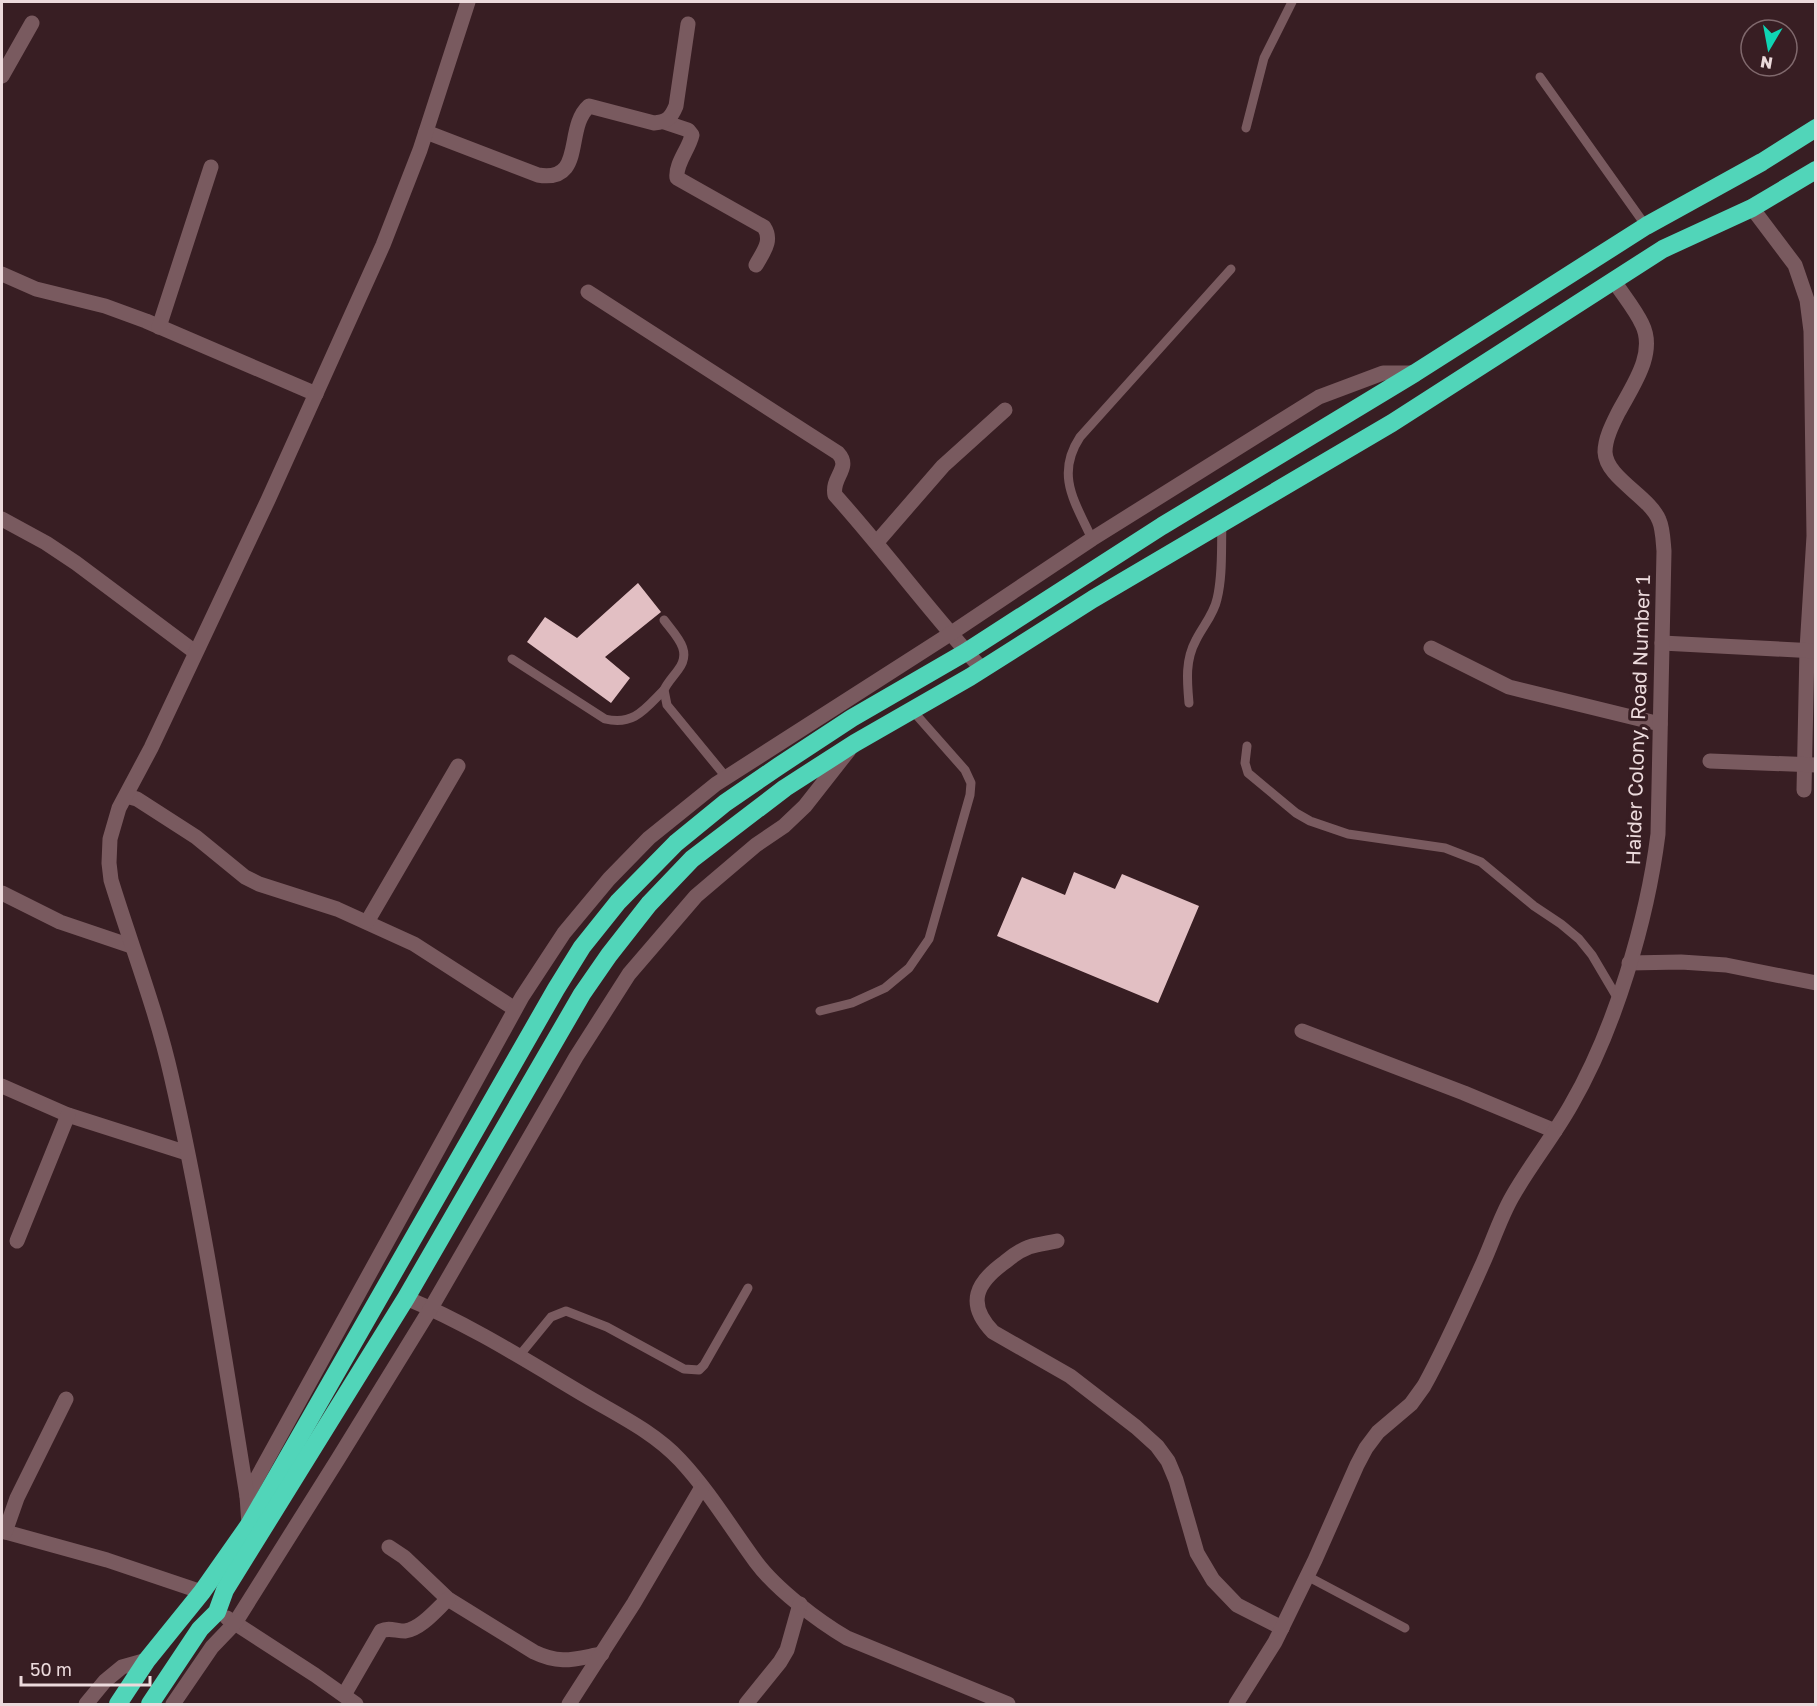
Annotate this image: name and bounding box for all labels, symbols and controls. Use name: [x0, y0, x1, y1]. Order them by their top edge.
north arrow: [1739, 18, 1799, 78]
text: N: [1759, 52, 1774, 74]
street label: Haider Colony, Road Number 1: [1620, 574, 1654, 866]
scale bar: [21, 1649, 150, 1687]
text: 50 m: [30, 1658, 72, 1680]

